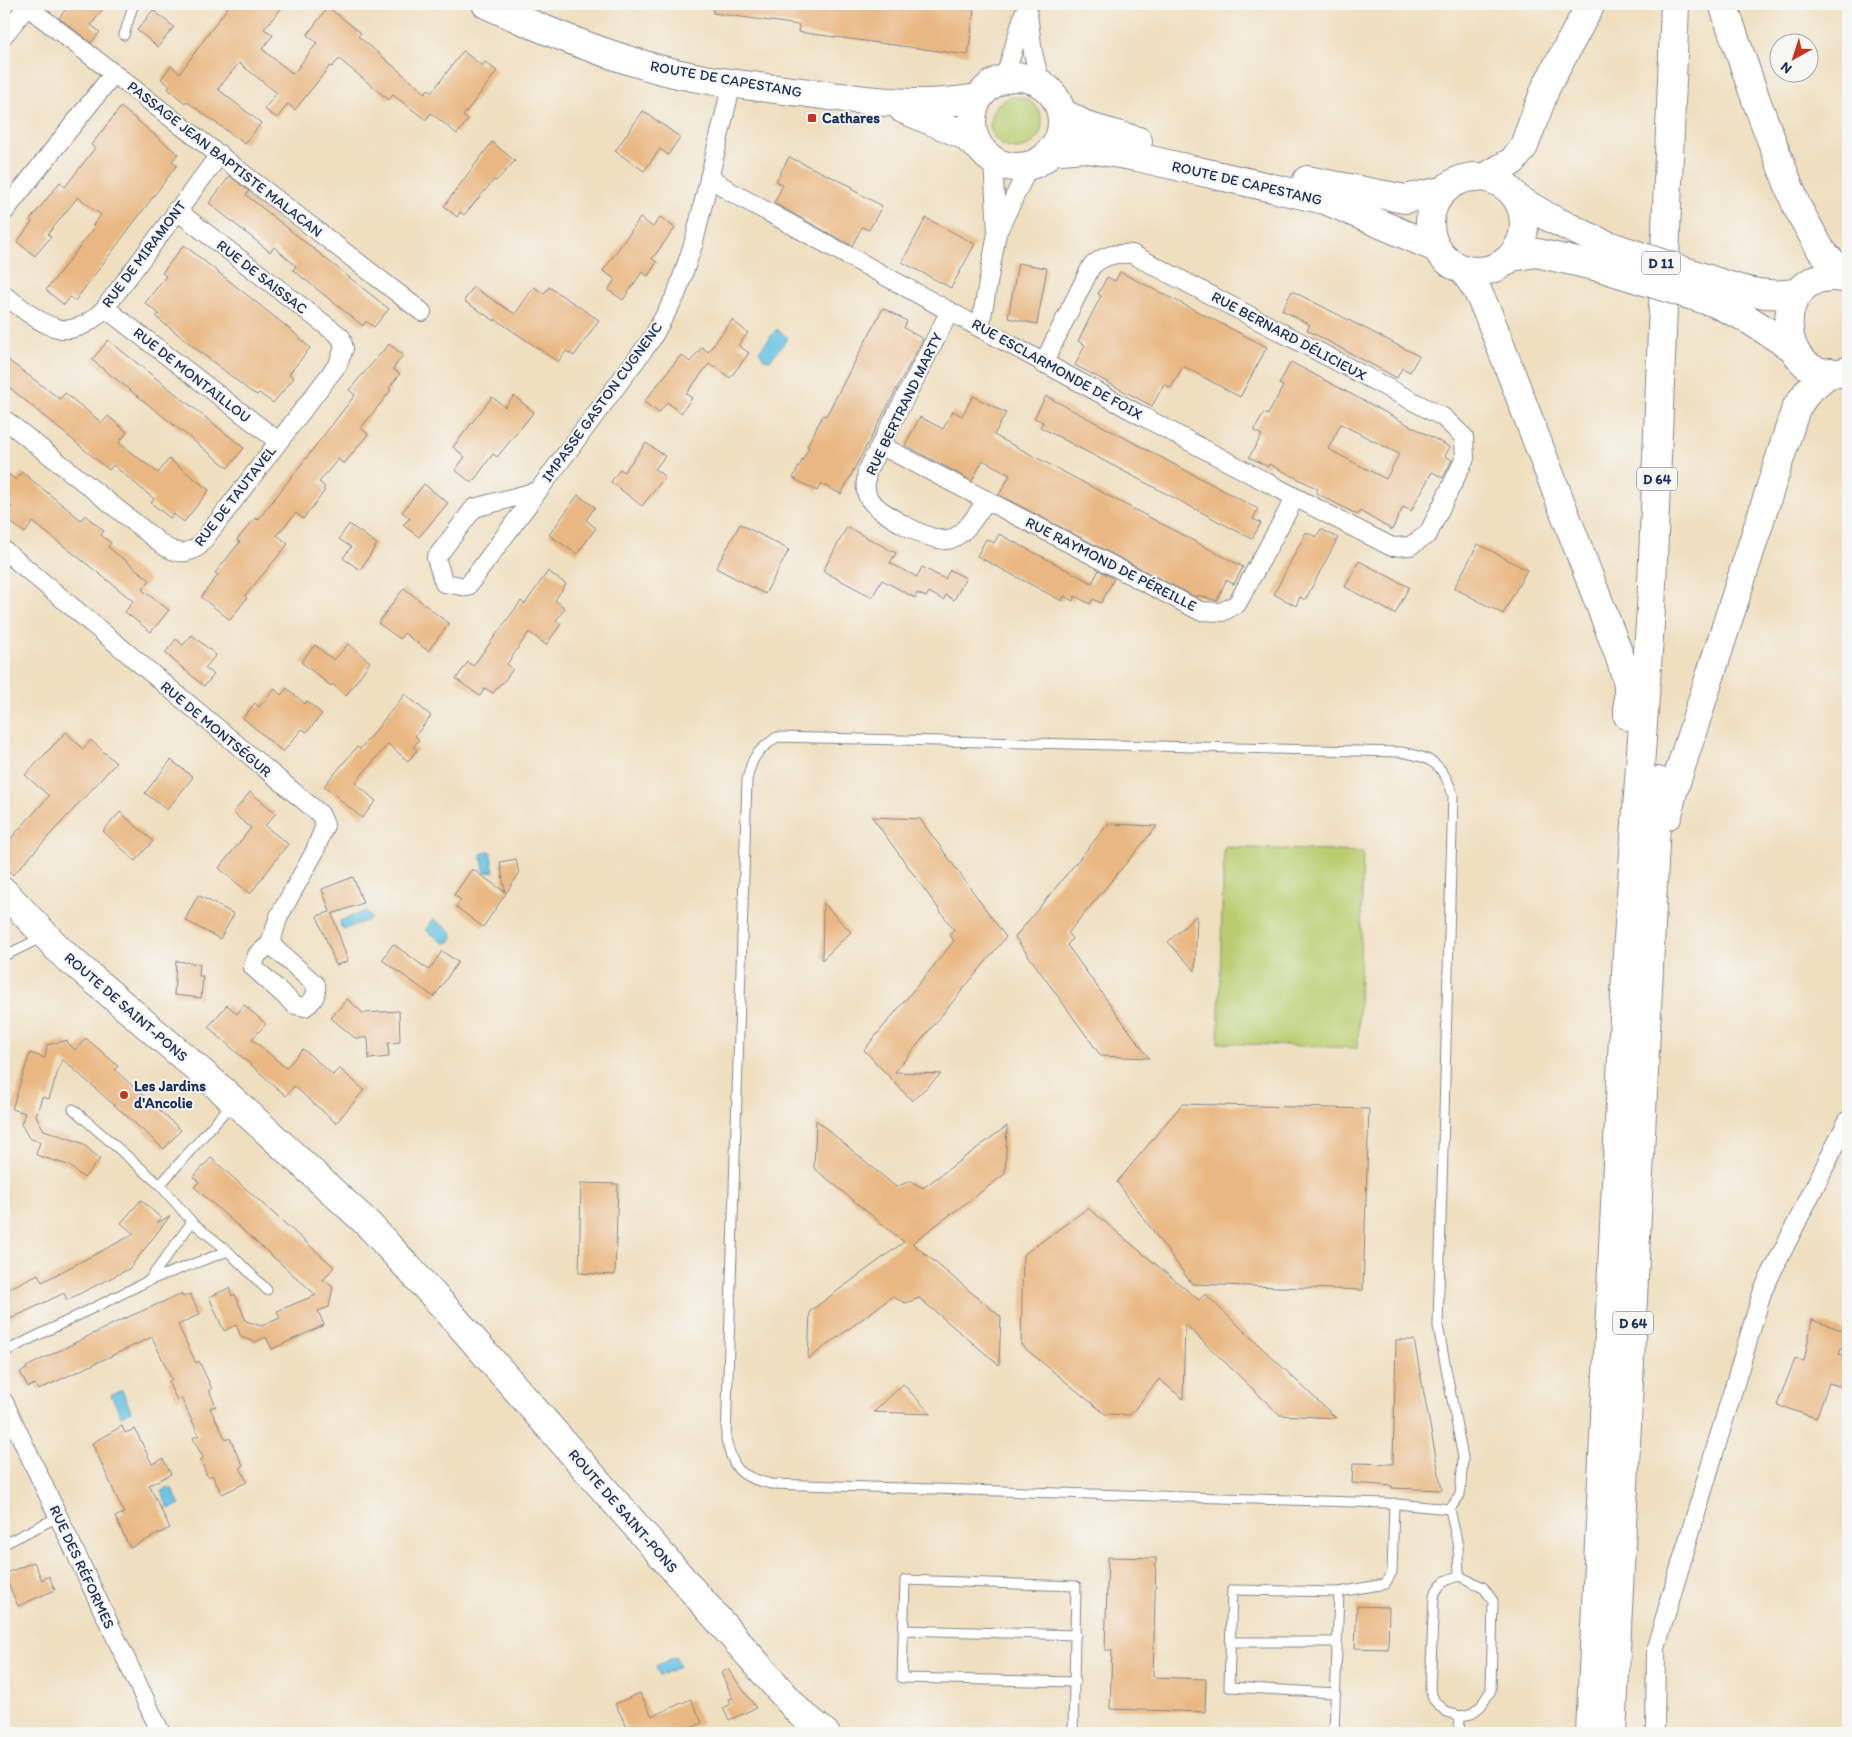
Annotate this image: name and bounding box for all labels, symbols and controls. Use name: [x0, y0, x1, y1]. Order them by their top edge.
north arrow: [1770, 32, 1820, 82]
street label: ROUTE DE CAPESTANG: [649, 57, 803, 101]
text: N: [1777, 58, 1795, 77]
street label: PASSAGE JEAN BAPTISTE MALACAN: [124, 77, 326, 241]
place label: Cathares: [822, 109, 880, 127]
marker: Cathares: [806, 112, 818, 124]
street label: ROUTE DE CAPESTANG: [1170, 157, 1324, 209]
street label: RUE DE MIRAMONT: [98, 196, 190, 311]
street label: RUE DE SAISSAC: [213, 236, 311, 318]
road number: D 11: [1642, 252, 1680, 274]
street label: RUE BERNARD DÉLICIEUX: [1208, 287, 1370, 385]
street label: RUE ESCLARMONDE DE FOIX: [969, 315, 1145, 423]
street label: IMPASSE GASTON CUGNENC: [538, 318, 666, 485]
street label: RUE DE MONTAILLOU: [130, 324, 254, 426]
street label: RUE BERTRAND MARTY: [862, 329, 947, 478]
street label: RUE DE TAUTAVEL: [190, 442, 280, 550]
road number: D 64: [1637, 468, 1677, 490]
street label: RUE RAYMOND DE PÉREILLE: [1022, 513, 1200, 615]
street label: RUE DE MONTSÉGUR: [157, 677, 276, 781]
street label: ROUTE DE SAINT-PONS: [61, 948, 191, 1066]
place label: Les Jardins d'Ancolie: [134, 1077, 206, 1112]
marker: Les Jardins d'Ancolie: [118, 1089, 130, 1101]
road number: D 64: [1613, 1312, 1653, 1335]
street label: ROUTE DE SAINT-PONS: [564, 1446, 682, 1576]
street label: RUE DES RÉFORMES: [45, 1502, 119, 1632]

